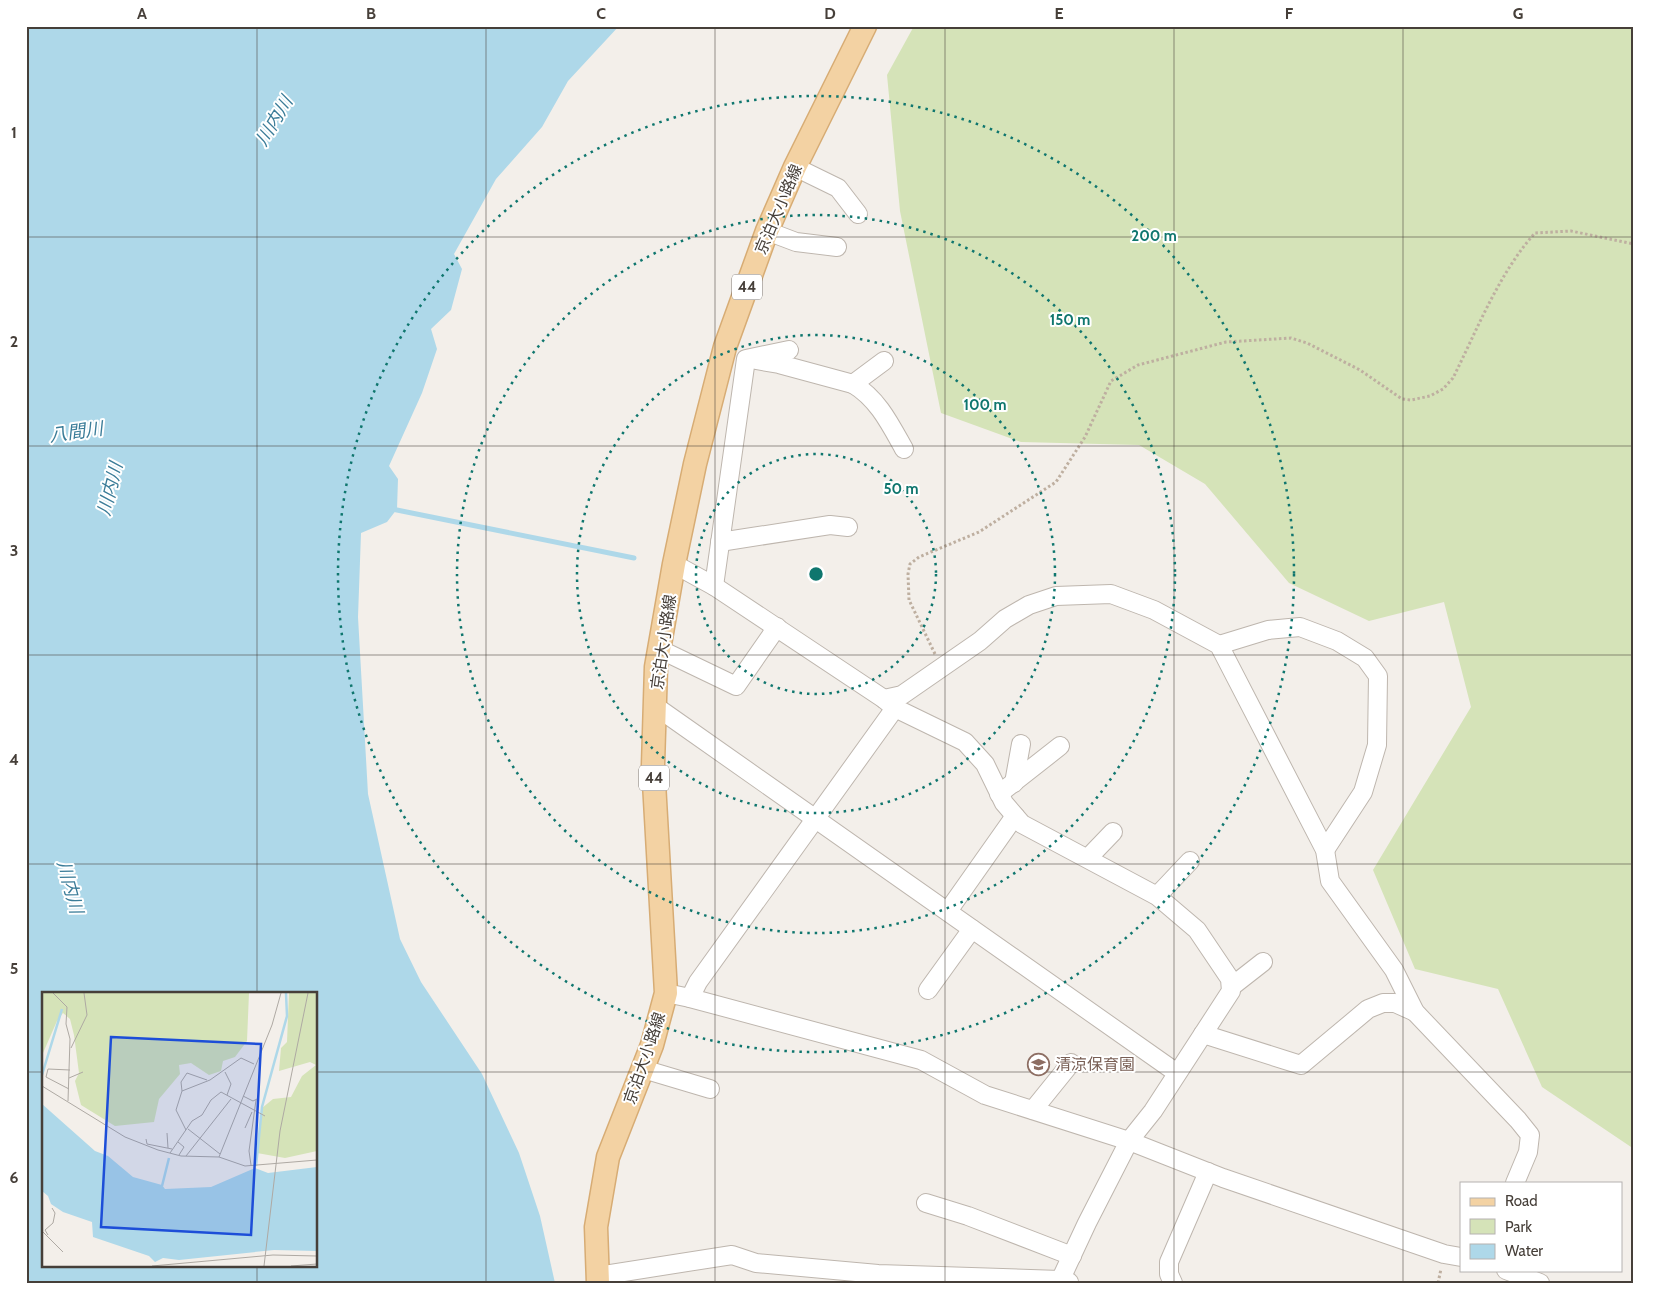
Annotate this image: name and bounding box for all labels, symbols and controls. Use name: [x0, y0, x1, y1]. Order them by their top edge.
text: A: [137, 4, 147, 23]
text: B: [366, 4, 376, 23]
text: C: [596, 4, 606, 23]
text: D: [824, 4, 836, 23]
text: E: [1054, 4, 1064, 23]
text: F: [1285, 4, 1294, 23]
text: G: [1513, 4, 1523, 23]
water label: 川内川: [251, 90, 298, 150]
text: 1: [11, 123, 17, 142]
street label: 京泊大小路線: [751, 161, 806, 257]
text: 200 m: [1131, 227, 1177, 245]
road number: 44: [732, 274, 762, 300]
text: 150 m: [1050, 311, 1090, 329]
text: 2: [10, 332, 18, 351]
text: 100 m: [963, 396, 1007, 414]
water label: 八間川: [48, 417, 106, 447]
water label: 川内川: [93, 458, 128, 518]
text: 50 m: [883, 480, 919, 498]
text: 3: [10, 541, 18, 560]
centre of rings: [807, 565, 825, 583]
street label: 京泊大小路線: [647, 593, 680, 691]
text: 4: [9, 750, 19, 769]
road number: 44: [639, 766, 669, 790]
water label: 川内川: [52, 858, 88, 918]
text: 5: [10, 959, 18, 978]
inset map: [42, 992, 318, 1266]
street label: 京泊大小路線: [620, 1010, 669, 1107]
school or university icon: 清涼保育園: [1027, 1052, 1051, 1076]
place label: 清涼保育園: [1055, 1055, 1135, 1074]
text: 6: [10, 1168, 19, 1187]
legend: [1460, 1182, 1622, 1272]
text: Road: [1505, 1192, 1538, 1210]
text: Park: [1505, 1218, 1532, 1236]
text: Water: [1505, 1242, 1543, 1260]

